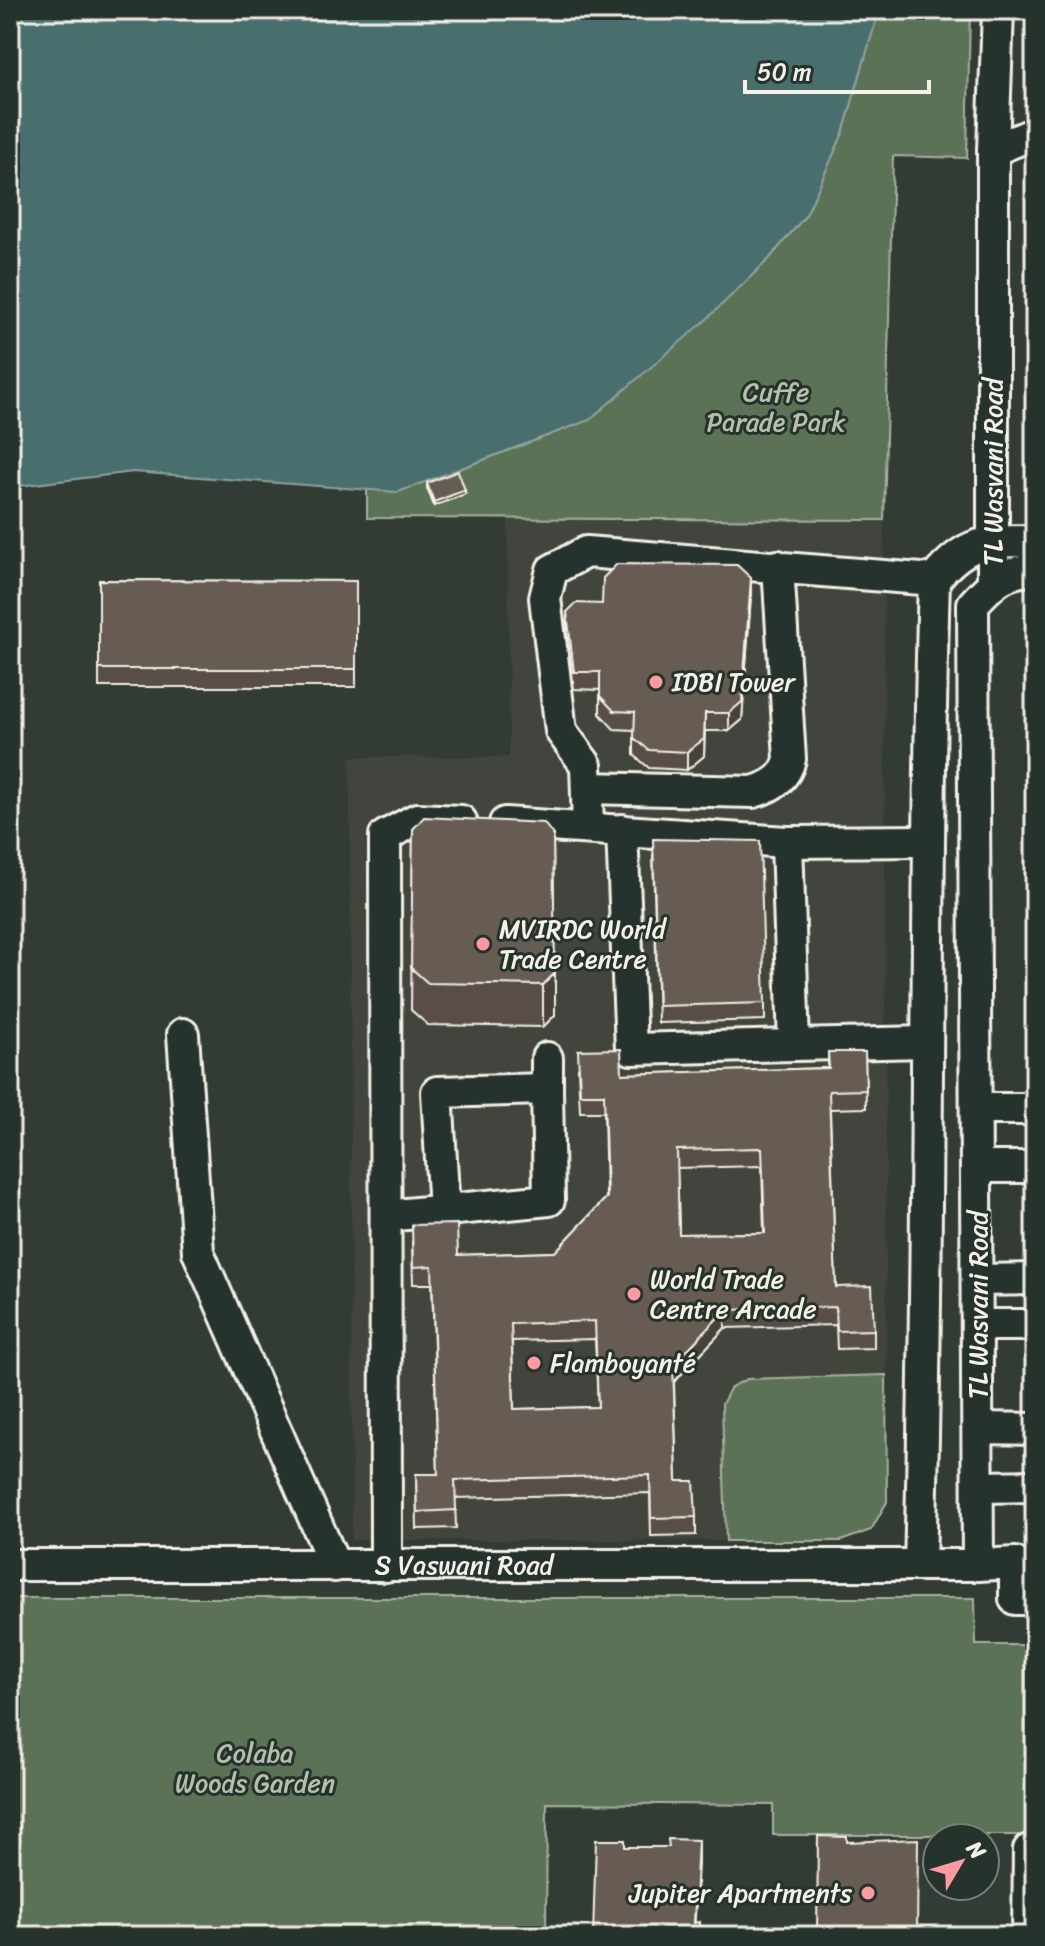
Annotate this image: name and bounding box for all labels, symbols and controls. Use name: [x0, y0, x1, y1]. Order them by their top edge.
scale bar: [745, 44, 929, 94]
text: 50 m: [757, 51, 812, 93]
park label: Cuffe Parade Park: [707, 369, 846, 445]
street label: TL Wasvani Road: [970, 376, 1016, 566]
place label: IDBI Tower: [671, 659, 796, 705]
marker: IDBI Tower: [647, 673, 665, 691]
place label: MVIRDC World Trade Centre: [499, 906, 668, 982]
marker: MVIRDC World Trade Centre: [474, 935, 492, 953]
street label: TL Wasvani Road: [955, 1209, 1001, 1399]
place label: World Trade Centre Arcade: [650, 1256, 817, 1332]
marker: World Trade Centre Arcade: [625, 1285, 643, 1303]
place label: Flamboyanté: [550, 1340, 696, 1386]
marker: Flamboyanté: [525, 1354, 543, 1372]
street label: S Vaswani Road: [375, 1542, 556, 1588]
park label: Colaba Woods Garden: [175, 1730, 335, 1806]
north arrow: [921, 1822, 1001, 1902]
text: N: [956, 1831, 997, 1869]
place label: Jupiter Apartments: [628, 1870, 853, 1916]
marker: Jupiter Apartments: [859, 1884, 877, 1902]

